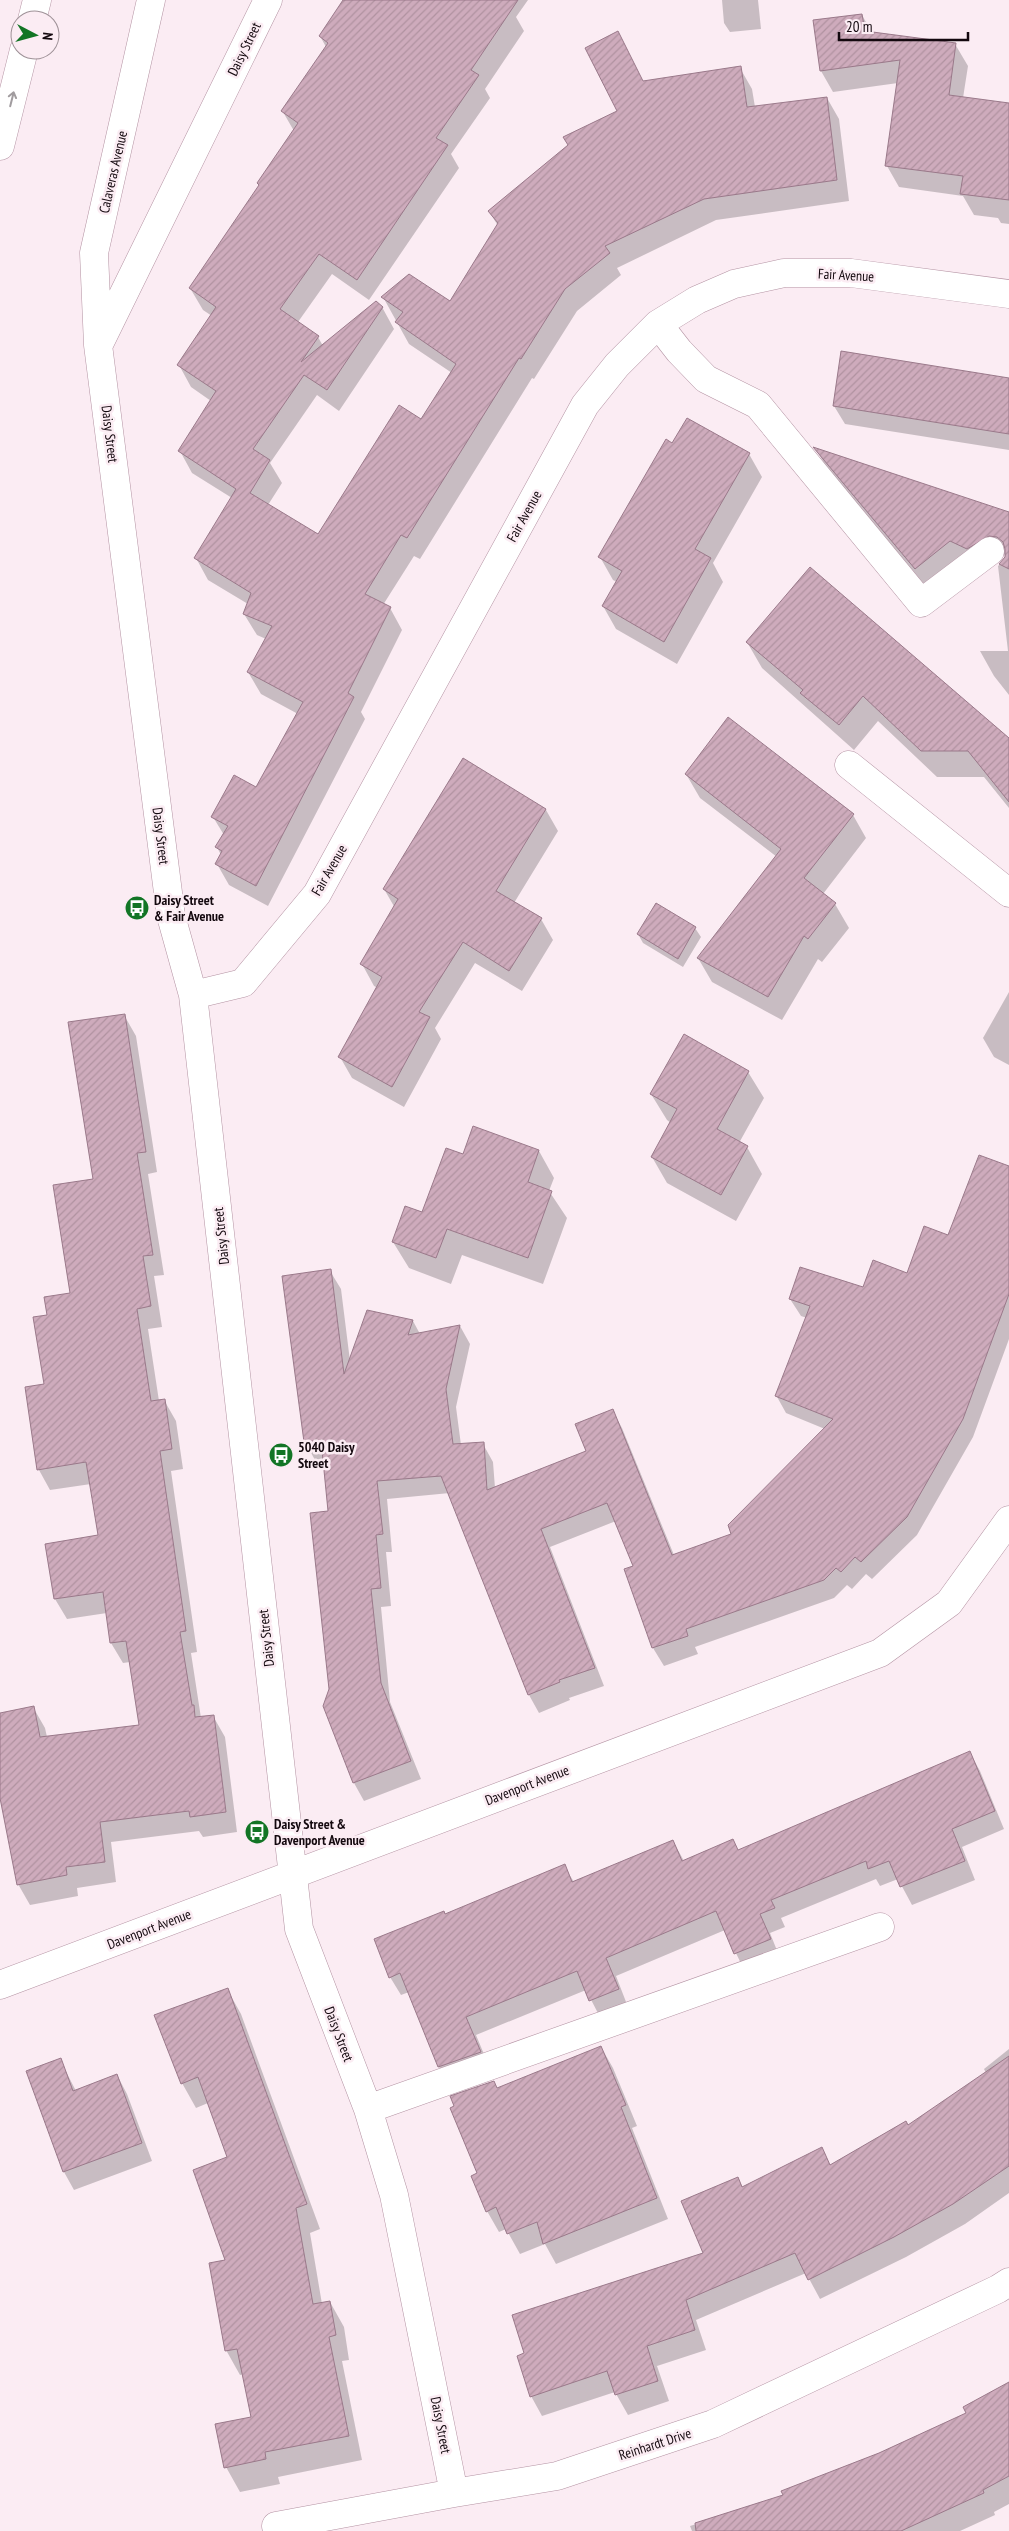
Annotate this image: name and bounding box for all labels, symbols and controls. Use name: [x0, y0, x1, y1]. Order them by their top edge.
north arrow: [10, 10, 60, 60]
scale bar: [839, 10, 968, 42]
text: 20 m: [846, 17, 872, 36]
street label: Daisy Street: [223, 19, 265, 79]
text: N: [39, 32, 57, 41]
one-way arrow: [8, 91, 17, 107]
street label: Calaveras Avenue: [95, 129, 131, 215]
street label: Fair Avenue: [817, 265, 875, 285]
street label: Daisy Street: [98, 404, 122, 464]
street label: Fair Avenue: [502, 487, 546, 545]
street label: Daisy Street: [149, 806, 173, 866]
street label: Fair Avenue: [307, 841, 351, 899]
place label: Daisy Street & Fair Avenue: [154, 891, 224, 925]
bus stop icon: Daisy Street & Fair Avenue: [124, 895, 150, 921]
street label: Daisy Street: [209, 1206, 233, 1266]
place label: 5040 Daisy Street: [298, 1438, 355, 1472]
bus stop icon: 5040 Daisy Street: [268, 1442, 294, 1468]
street label: Daisy Street: [254, 1608, 278, 1668]
street label: Davenport Avenue: [482, 1761, 572, 1809]
place label: Daisy Street & Davenport Avenue: [274, 1815, 365, 1849]
bus stop icon: Daisy Street & Davenport Avenue: [244, 1819, 270, 1845]
street label: Davenport Avenue: [104, 1905, 194, 1953]
street label: Daisy Street: [320, 2004, 358, 2064]
street label: Daisy Street: [427, 2395, 455, 2455]
street label: Reinhardt Drive: [617, 2424, 694, 2464]

